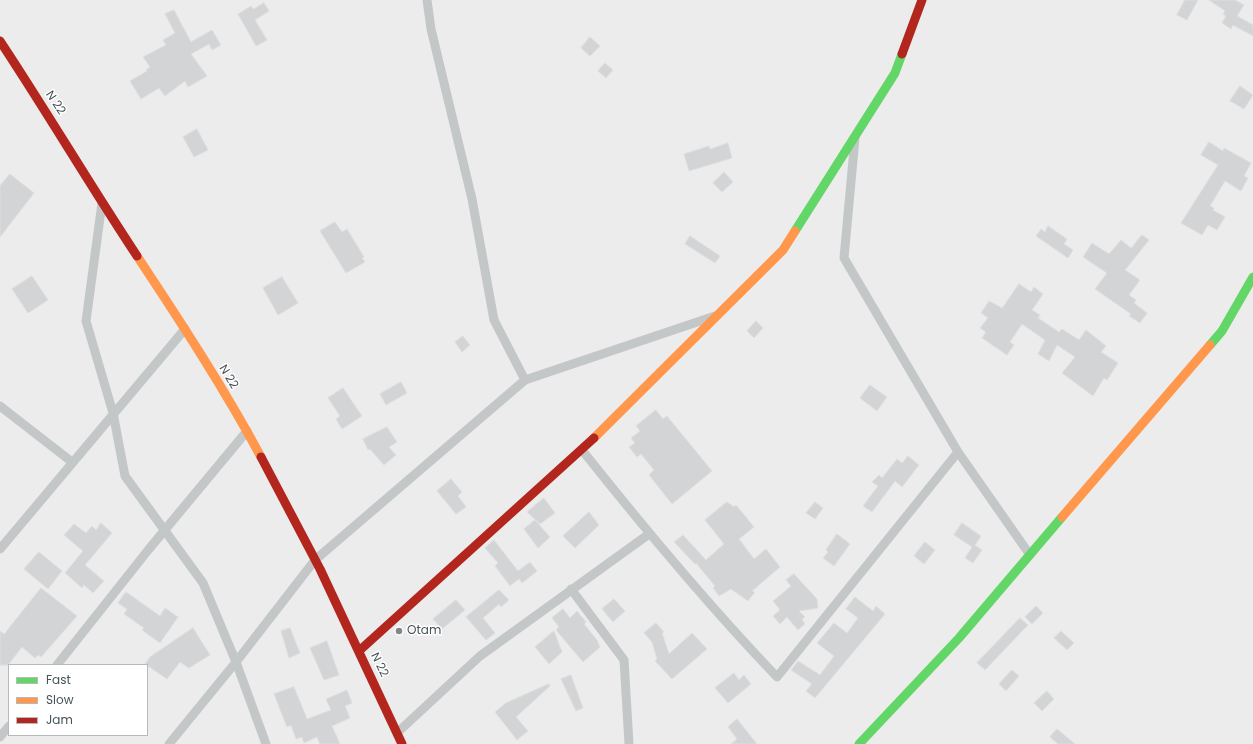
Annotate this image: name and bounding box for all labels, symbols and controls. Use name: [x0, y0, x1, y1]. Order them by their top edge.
street label: N 22: [42, 88, 68, 118]
street label: N 22: [215, 362, 241, 392]
place label: Otam: [407, 624, 441, 638]
marker: Otam: [394, 626, 404, 636]
street label: N 22: [367, 650, 391, 680]
legend: [8, 664, 148, 736]
text: Fast: [46, 671, 71, 688]
text: Slow: [46, 691, 74, 708]
text: Jam: [46, 711, 73, 728]

